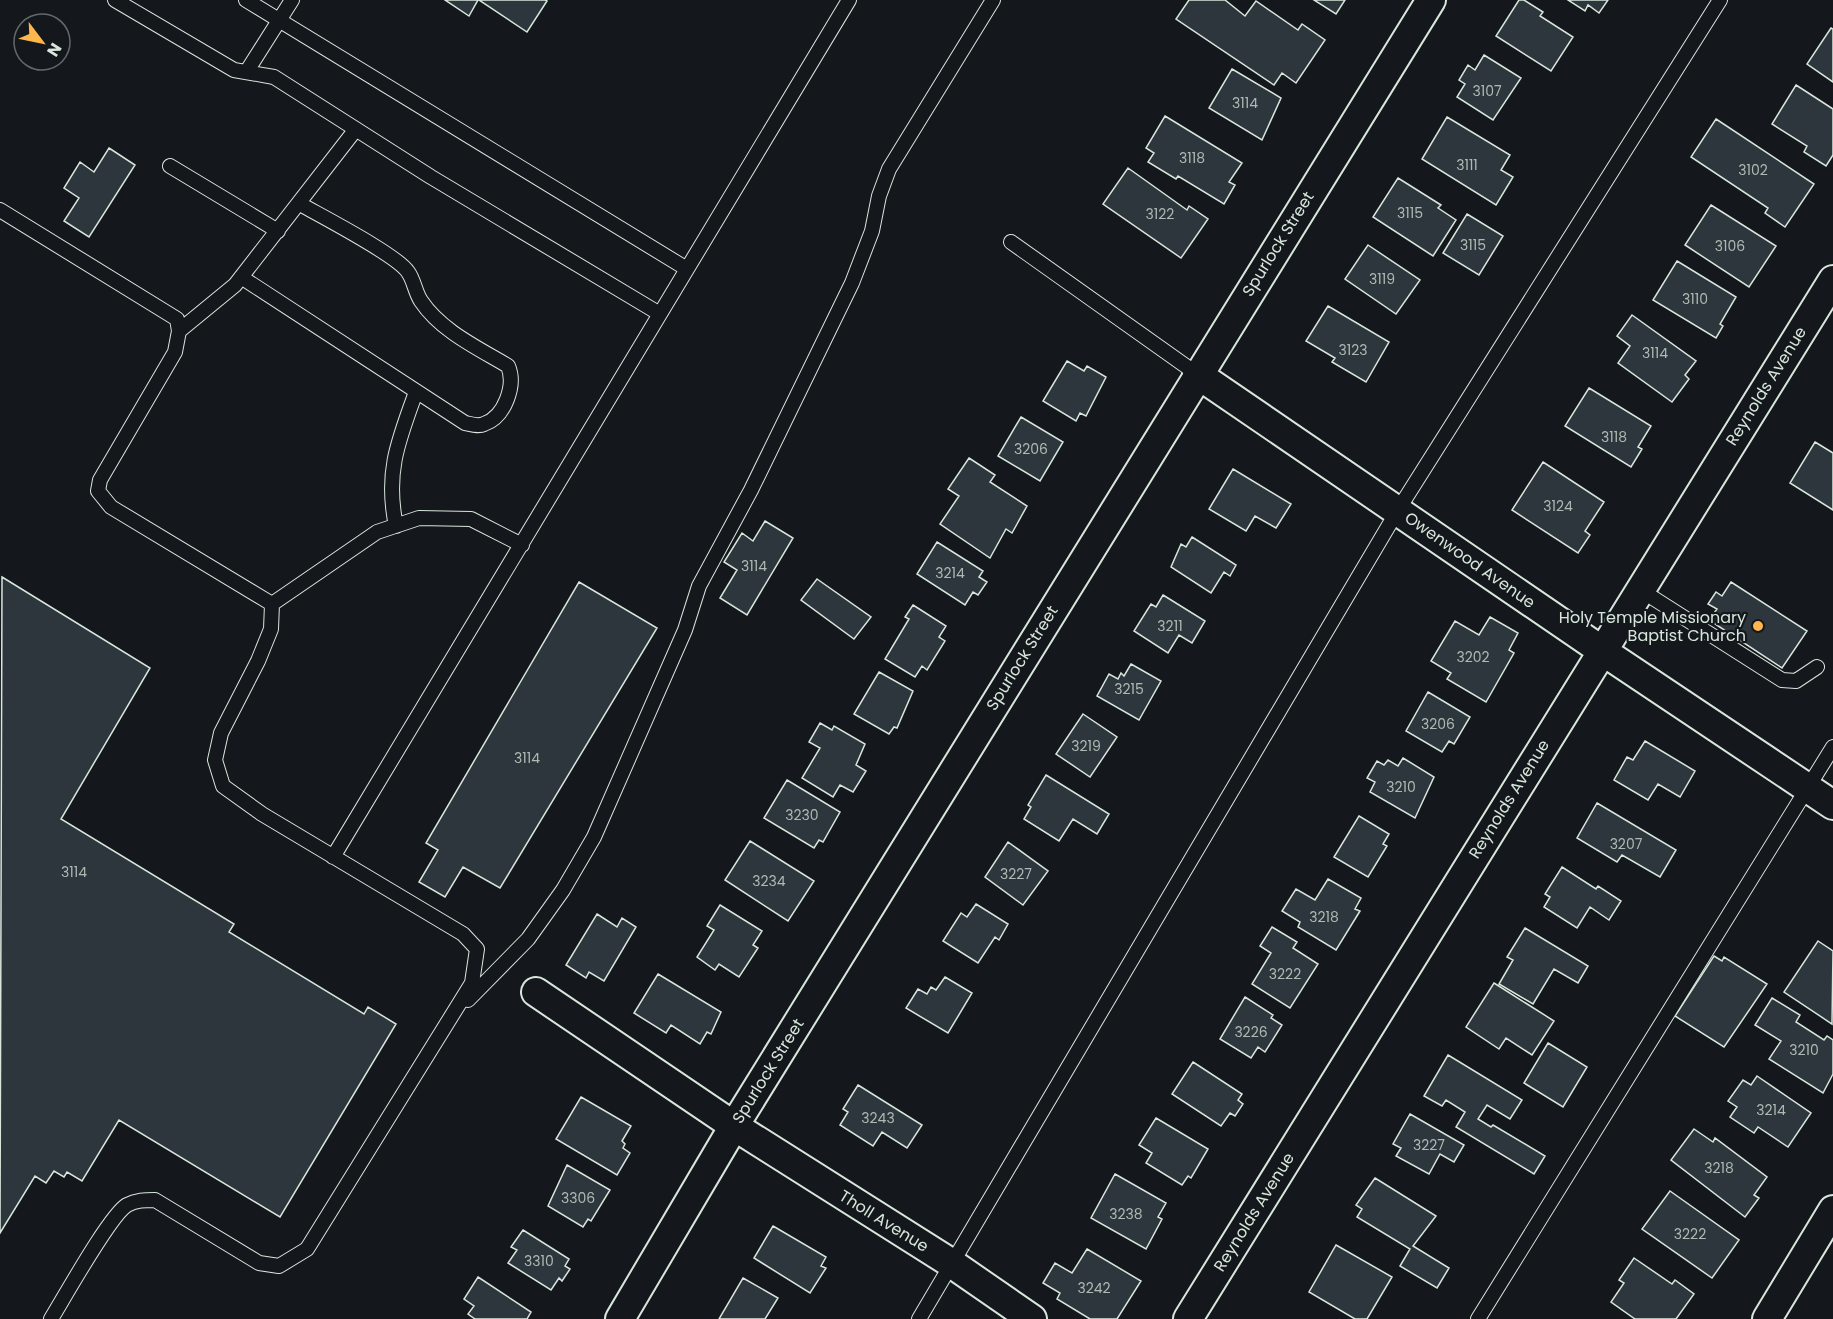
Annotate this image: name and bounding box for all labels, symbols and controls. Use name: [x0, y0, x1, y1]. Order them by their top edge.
north arrow: [12, 12, 72, 72]
text: N: [41, 38, 67, 61]
house number: 3107: [1472, 81, 1502, 101]
house number: 3114: [1232, 93, 1258, 113]
house number: 3118: [1179, 148, 1205, 168]
house number: 3111: [1456, 155, 1478, 175]
house number: 3102: [1738, 160, 1768, 180]
street label: Spurlock Street: [1237, 187, 1320, 301]
house number: 3115: [1397, 203, 1423, 223]
house number: 3122: [1146, 204, 1174, 224]
house number: 3115: [1460, 235, 1486, 255]
house number: 3106: [1715, 236, 1745, 256]
house number: 3119: [1369, 269, 1395, 289]
house number: 3110: [1682, 289, 1708, 309]
street label: Reynolds Avenue: [1720, 322, 1812, 450]
house number: 3123: [1338, 340, 1368, 360]
house number: 3114: [1642, 343, 1668, 363]
house number: 3118: [1601, 427, 1627, 447]
house number: 3206: [1014, 439, 1048, 459]
house number: 3124: [1543, 496, 1573, 516]
street label: Owenwood Avenue: [1400, 506, 1540, 614]
house number: 3114: [741, 556, 767, 576]
house number: 3214: [935, 563, 965, 583]
street label: Spurlock Street: [981, 601, 1064, 715]
place label: Holy Temple Missionary Baptist Church: [1559, 606, 1746, 647]
house number: 3211: [1157, 616, 1183, 636]
marker: Holy Temple Missionary Baptist Church: [1751, 619, 1765, 633]
house number: 3202: [1456, 647, 1490, 667]
house number: 3215: [1114, 679, 1144, 699]
house number: 3206: [1421, 714, 1455, 734]
street label: Reynolds Avenue: [1463, 735, 1555, 863]
house number: 3219: [1071, 736, 1101, 756]
house number: 3114: [514, 748, 540, 768]
house number: 3210: [1386, 777, 1416, 797]
house number: 3230: [785, 805, 819, 825]
house number: 3207: [1610, 834, 1643, 854]
house number: 3114: [61, 862, 87, 882]
house number: 3227: [1000, 864, 1032, 884]
house number: 3234: [752, 871, 786, 891]
house number: 3218: [1309, 907, 1339, 927]
house number: 3222: [1269, 964, 1301, 984]
street label: Spurlock Street: [727, 1014, 810, 1128]
house number: 3226: [1234, 1022, 1268, 1042]
house number: 3210: [1789, 1040, 1819, 1060]
house number: 3214: [1756, 1100, 1786, 1120]
house number: 3243: [861, 1108, 895, 1128]
house number: 3227: [1413, 1135, 1445, 1155]
street label: Reynolds Avenue: [1208, 1148, 1300, 1276]
house number: 3218: [1704, 1158, 1734, 1178]
street label: Tholl Avenue: [835, 1184, 933, 1258]
house number: 3306: [561, 1188, 595, 1208]
house number: 3238: [1109, 1204, 1143, 1224]
house number: 3222: [1674, 1224, 1706, 1244]
house number: 3310: [524, 1251, 554, 1271]
house number: 3242: [1077, 1278, 1111, 1298]

